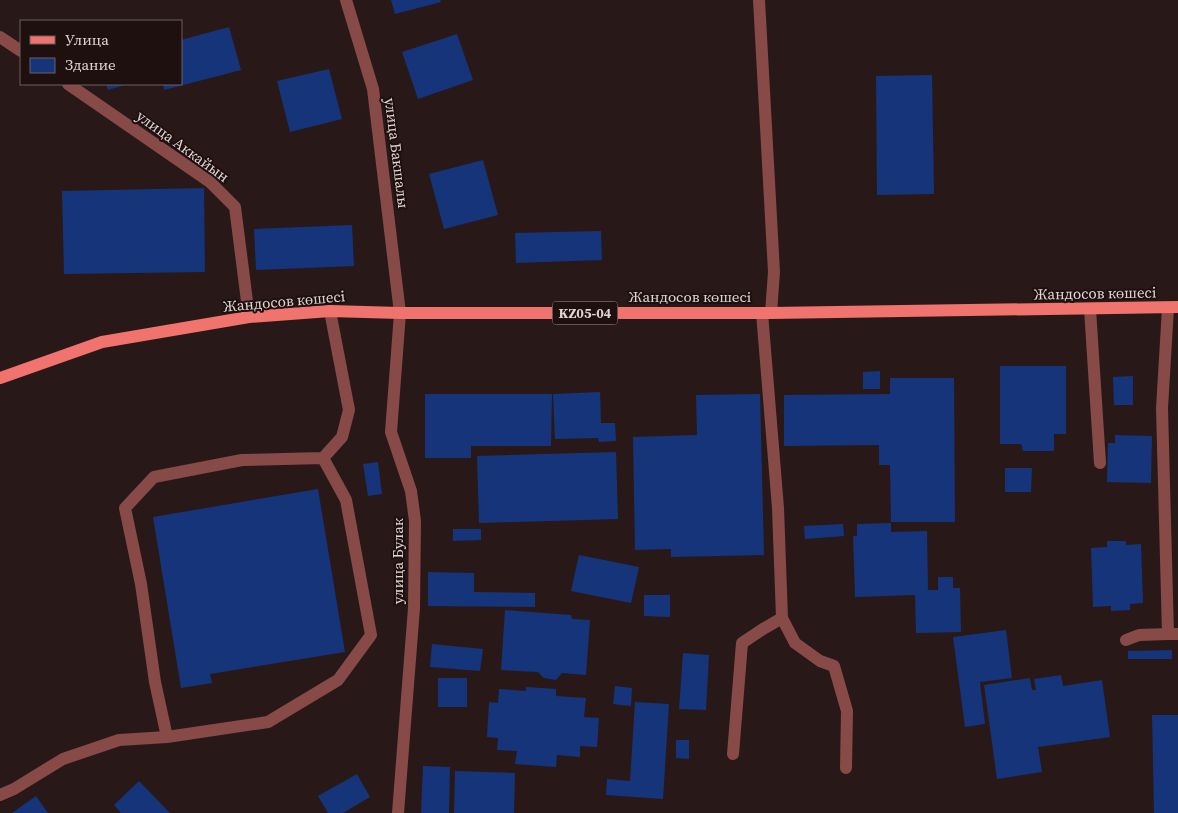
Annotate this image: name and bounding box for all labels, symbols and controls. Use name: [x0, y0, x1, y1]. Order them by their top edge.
legend: [20, 20, 182, 85]
text: Улица: [65, 29, 109, 50]
text: Здание: [65, 54, 116, 75]
street label: улица Бакшалы: [380, 97, 414, 209]
street label: улица Аккайын: [132, 105, 234, 187]
street label: Жандосов көшесі: [1034, 281, 1156, 305]
street label: Жандосов көшесі: [222, 285, 346, 317]
street label: Жандосов көшесі: [629, 286, 751, 307]
road number: KZ05-04: [552, 302, 618, 324]
street label: улица Булак: [387, 517, 408, 604]

